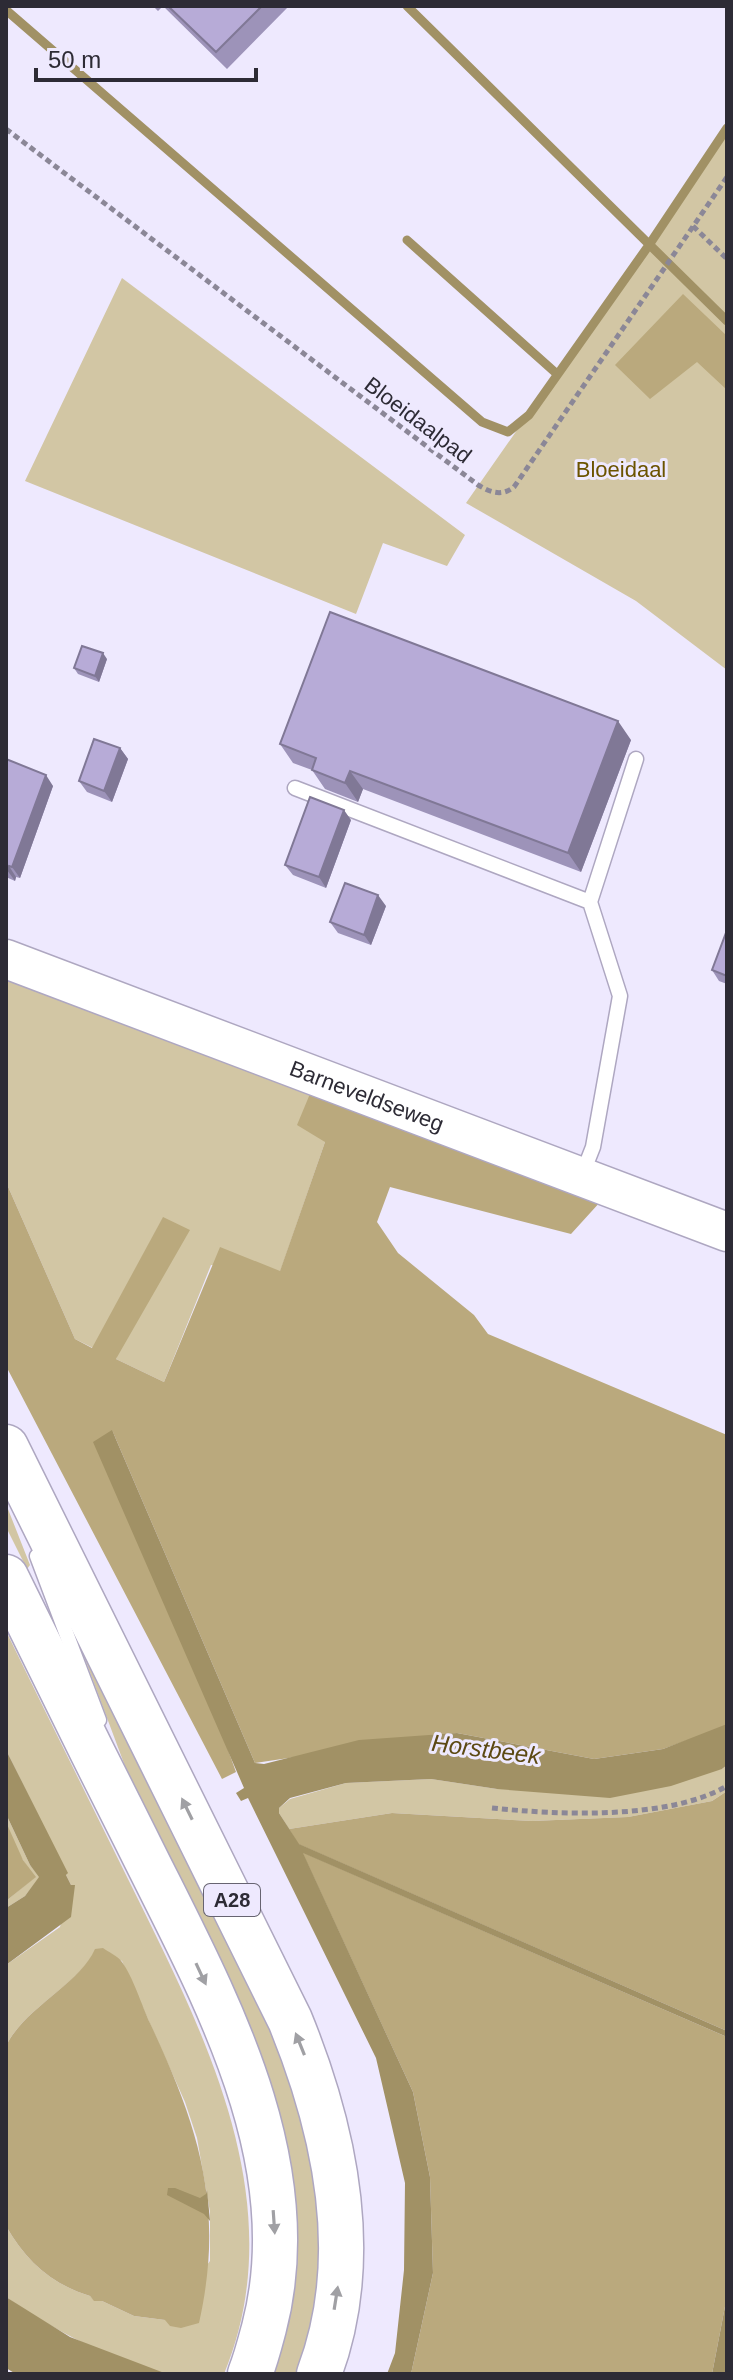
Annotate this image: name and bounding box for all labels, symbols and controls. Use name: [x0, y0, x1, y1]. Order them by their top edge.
scale bar: [36, 32, 256, 82]
text: 50 m: [48, 46, 101, 73]
street label: Bloeidaalpad: [360, 372, 476, 468]
park label: Bloeidaal: [576, 457, 666, 482]
street label: Barneveldseweg: [286, 1055, 448, 1136]
water label: Horstbeek: [430, 1729, 544, 1769]
one-way arrow: [180, 1798, 194, 1821]
road number: A28: [204, 1884, 260, 1916]
one-way arrow: [194, 1962, 207, 1986]
one-way arrow: [293, 2032, 306, 2056]
one-way arrow: [268, 2210, 281, 2235]
one-way arrow: [330, 2285, 343, 2310]

